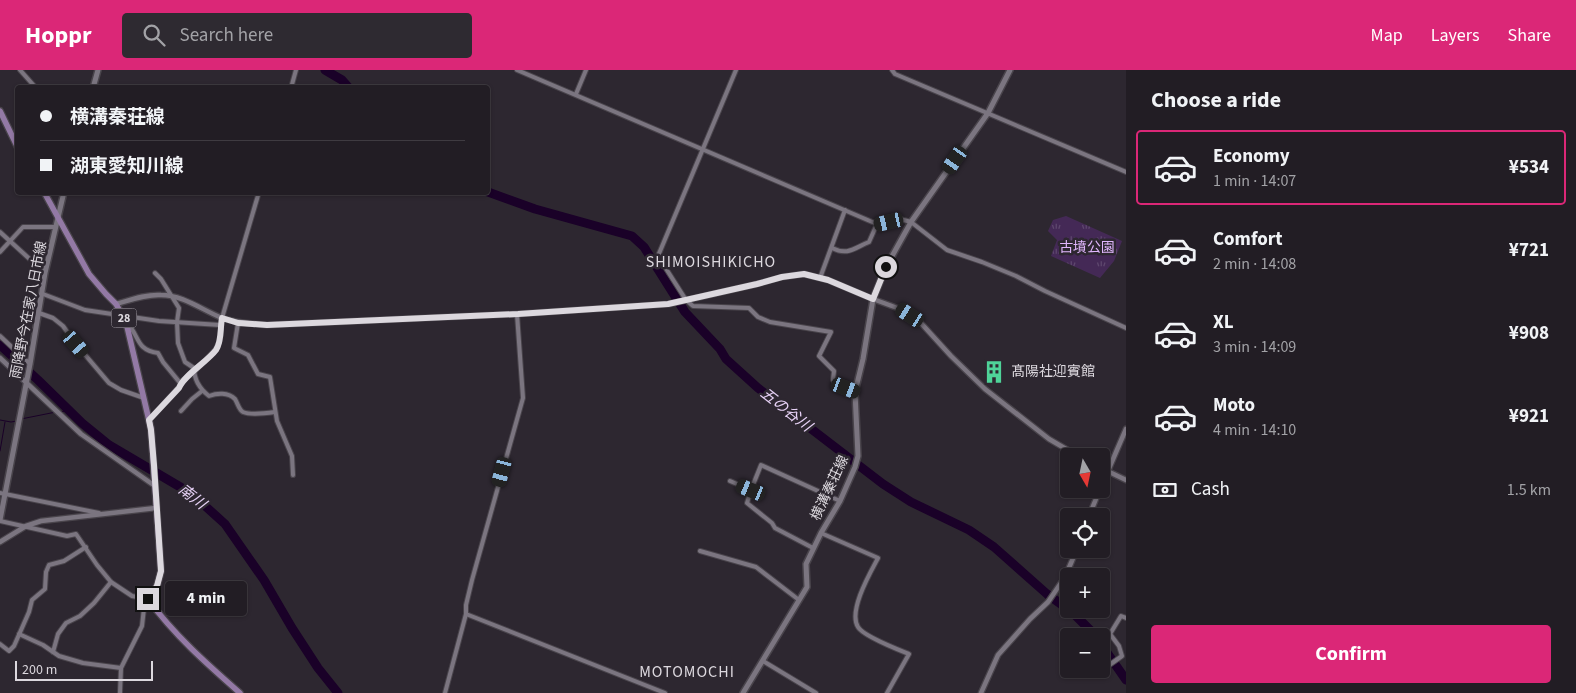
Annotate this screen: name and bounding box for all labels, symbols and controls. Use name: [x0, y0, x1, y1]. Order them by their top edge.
search box: [122, 13, 472, 58]
text: Hoppr: [25, 18, 92, 53]
icon: search: [140, 21, 168, 49]
text: Search here: [180, 22, 273, 49]
text: Map: [1371, 23, 1403, 48]
text: Layers: [1431, 23, 1480, 48]
text: Share: [1508, 23, 1551, 48]
text: Choose a ride: [1151, 84, 1281, 116]
text: 横溝秦荘線: [70, 104, 165, 131]
car: [940, 143, 969, 177]
text: Economy: [1213, 143, 1290, 170]
icon: car: [1153, 145, 1198, 190]
text: 湖東愛知川線: [70, 153, 184, 180]
text: ¥534: [1509, 154, 1549, 181]
text: 1 min · 14:07: [1213, 170, 1296, 192]
car: [872, 211, 905, 233]
text: Comfort: [1213, 226, 1283, 253]
icon: car: [1153, 228, 1198, 273]
text: ¥721: [1509, 237, 1549, 264]
park label: 古墳公園: [1059, 238, 1115, 258]
street label: 雨降野今在家八日市線: [6, 239, 52, 381]
district label: SHIMOISHIKICHO: [646, 251, 776, 273]
text: 2 min · 14:08: [1213, 253, 1296, 275]
route start: [875, 256, 897, 278]
car: [893, 301, 926, 329]
road number: 28: [112, 308, 136, 328]
text: XL: [1213, 309, 1234, 336]
icon: car: [1153, 311, 1198, 356]
text: ¥908: [1509, 320, 1549, 347]
car: [60, 328, 91, 360]
text: 3 min · 14:09: [1213, 336, 1296, 358]
building icon: 髙陽社迎賓館: [981, 359, 1007, 385]
place label: 髙陽社迎賓館: [1011, 362, 1095, 382]
car: [829, 376, 862, 400]
water label: 五の谷川: [756, 383, 818, 438]
text: Moto: [1213, 392, 1255, 419]
icon: car: [1153, 394, 1198, 439]
text: ¥921: [1509, 403, 1549, 430]
text: 4 min · 14:10: [1213, 419, 1296, 441]
north arrow: [1060, 448, 1110, 498]
map controls: [1060, 448, 1110, 678]
street label: 横溝秦荘線: [806, 452, 854, 524]
car: [490, 456, 513, 488]
icon: cash: [1151, 476, 1179, 504]
text: Cash: [1191, 476, 1230, 503]
car: [734, 477, 767, 503]
water label: 南川: [174, 479, 212, 516]
text: 1.5 km: [1507, 479, 1551, 501]
button: locate: [1060, 508, 1110, 558]
button: +: [1060, 568, 1110, 618]
callout: 4 min: [166, 582, 248, 616]
text: 4 min: [187, 587, 225, 609]
route end: [137, 588, 159, 610]
button: Confirm: [1151, 625, 1551, 683]
button: −: [1060, 628, 1110, 678]
scale bar: [15, 658, 152, 681]
text: 200 m: [22, 660, 57, 680]
district label: MOTOMOCHI: [639, 661, 735, 683]

